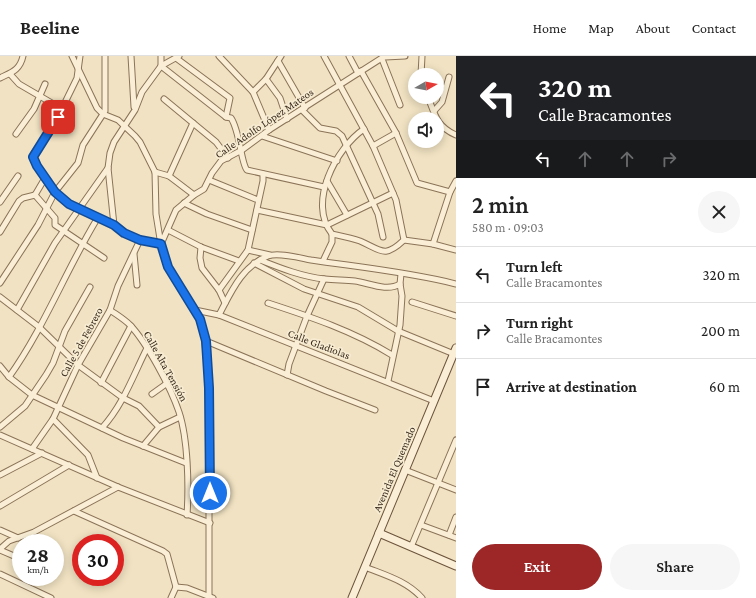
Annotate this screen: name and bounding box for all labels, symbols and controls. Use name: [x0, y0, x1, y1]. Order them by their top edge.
text: Beeline: [20, 17, 80, 38]
text: Home: [533, 20, 566, 36]
text: Map: [588, 20, 614, 36]
text: About: [636, 20, 670, 36]
text: Contact: [692, 20, 736, 36]
north arrow: [408, 68, 444, 104]
map controls: [408, 68, 444, 148]
icon: left: [472, 72, 524, 124]
text: 320 m: [538, 72, 612, 103]
street label: Calle Adolfo López Mateos: [213, 86, 316, 161]
pin: [41, 100, 75, 134]
text: Calle Bracamontes: [538, 105, 672, 125]
icon: arrive: [47, 106, 69, 128]
button: sound: [408, 112, 444, 148]
icon: left: [532, 148, 554, 170]
icon: ahead: [574, 148, 596, 170]
icon: ahead: [616, 148, 638, 170]
icon: right: [658, 148, 680, 170]
text: 2 min: [472, 191, 529, 218]
button: close: [698, 191, 740, 233]
text: 580 m · 09:03: [472, 220, 544, 235]
text: Turn left: [506, 259, 562, 275]
icon: left: [472, 264, 494, 286]
text: 320 m: [702, 267, 740, 283]
text: Calle Bracamontes: [506, 275, 602, 290]
street label: Calle 5 de Febrero: [57, 305, 105, 379]
text: Turn right: [506, 315, 573, 331]
icon: right: [472, 320, 494, 342]
text: 200 m: [701, 323, 740, 339]
street label: Calle Gladiolas: [286, 327, 352, 361]
street label: Calle Alta Tensión: [142, 329, 190, 404]
text: Calle Bracamontes: [506, 331, 602, 346]
icon: arrive: [472, 376, 494, 398]
text: Arrive at destination: [506, 379, 637, 395]
text: 60 m: [709, 379, 740, 395]
street label: Avenida El Quemado: [371, 424, 418, 514]
position arrow: [189, 472, 231, 514]
speed limit sign: 30: [72, 534, 124, 586]
text: 28: [27, 544, 49, 566]
button: Exit: [472, 544, 602, 590]
button: Share: [610, 544, 740, 590]
text: km/h: [27, 564, 49, 575]

